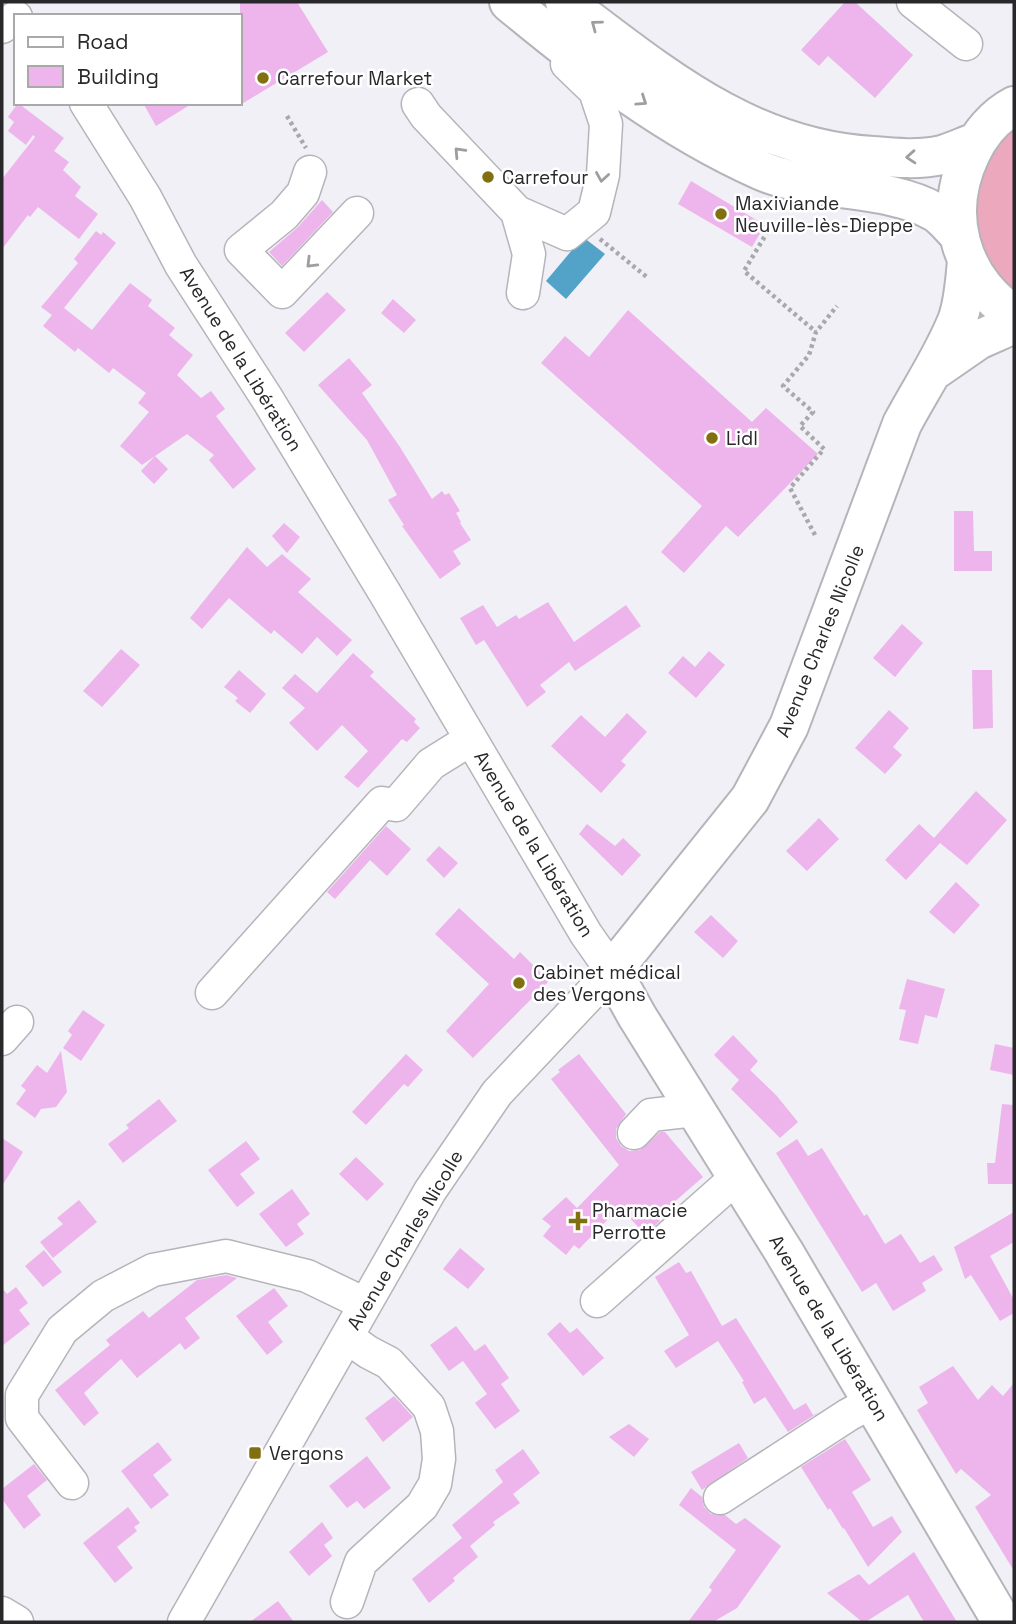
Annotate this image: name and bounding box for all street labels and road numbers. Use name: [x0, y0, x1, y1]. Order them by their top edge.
street label: Avenue de la Libération: [174, 262, 308, 456]
street label: Avenue Charles Nicolle: [770, 541, 870, 741]
street label: Avenue de la Libération: [468, 746, 600, 942]
street label: Avenue Charles Nicolle: [341, 1145, 469, 1335]
street label: Avenue de la Libération: [763, 1230, 895, 1426]

